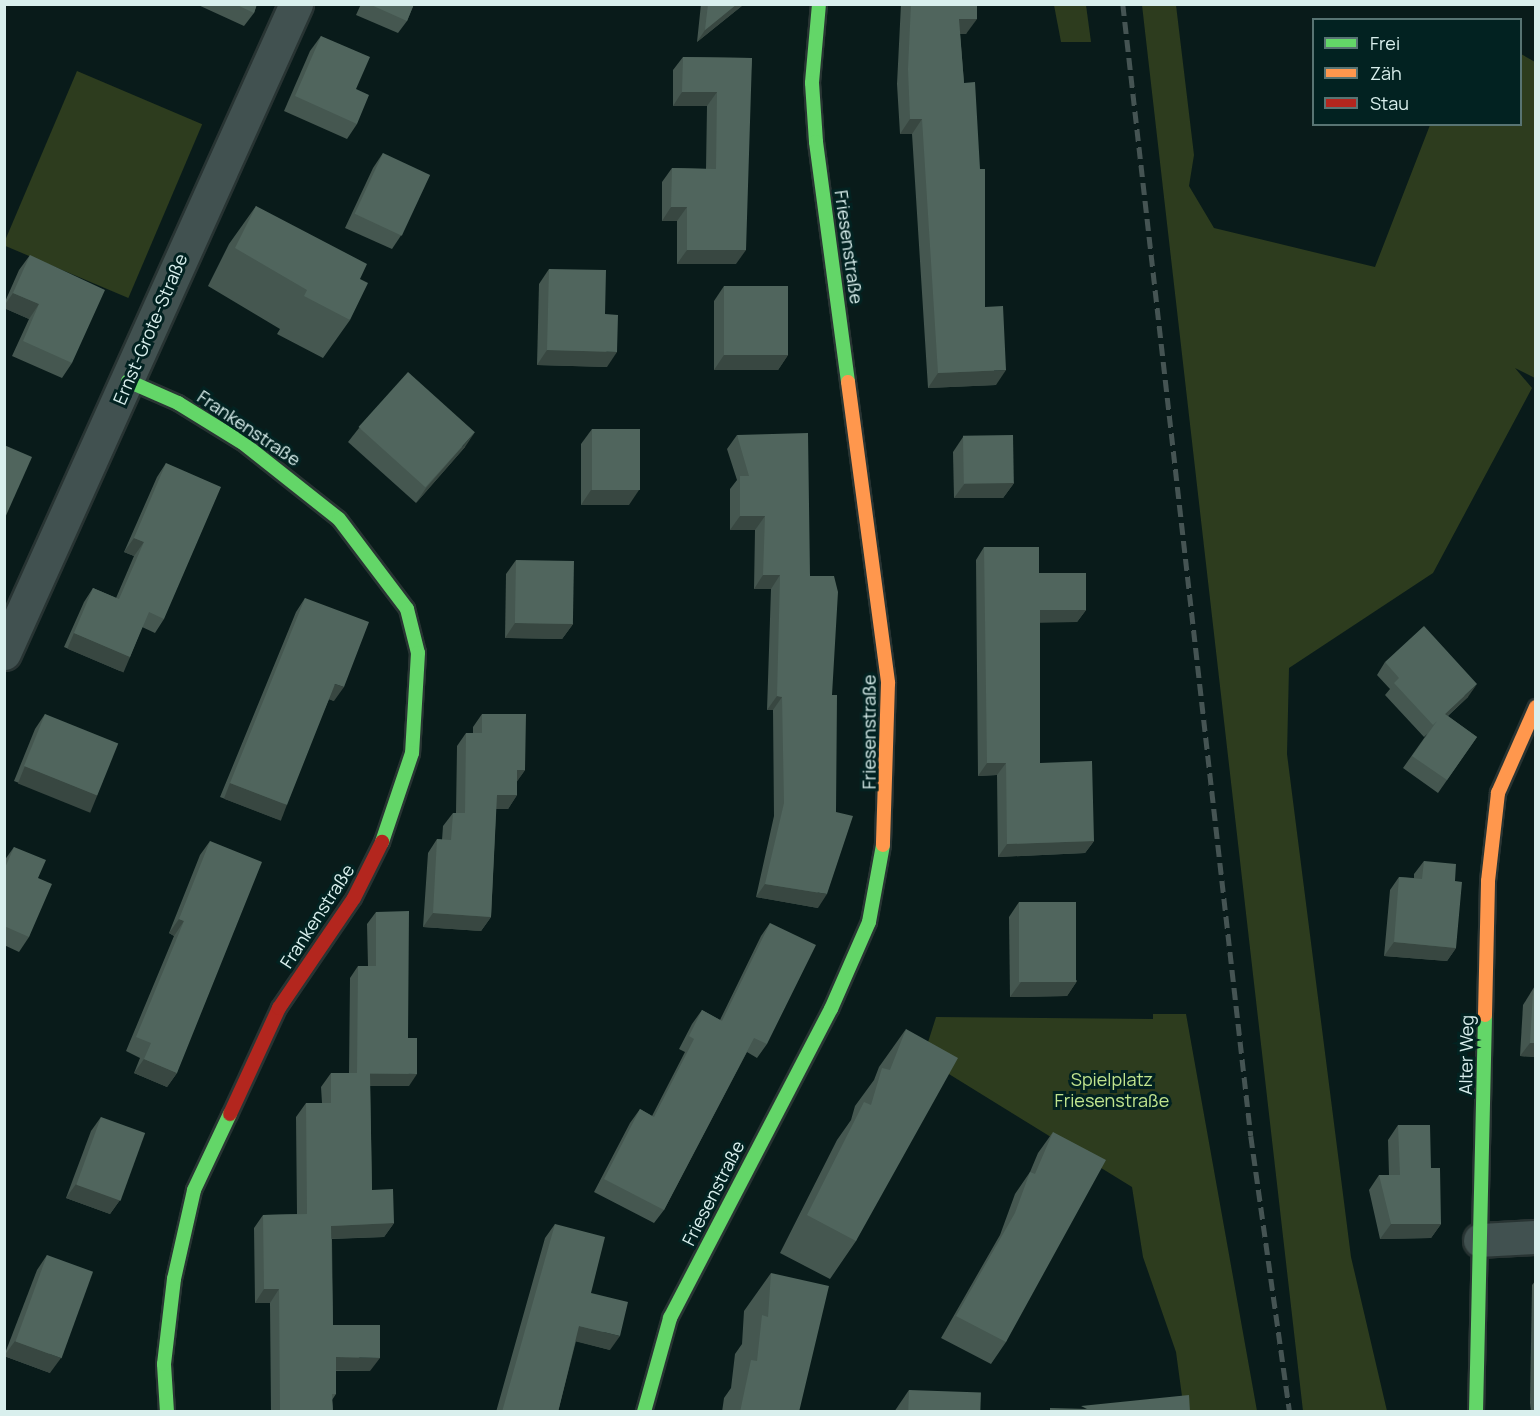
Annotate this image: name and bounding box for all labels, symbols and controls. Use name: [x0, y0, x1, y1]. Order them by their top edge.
legend: [1312, 18, 1522, 126]
text: Frei: [1370, 31, 1400, 55]
text: Zäh: [1370, 61, 1402, 85]
text: Stau: [1370, 91, 1409, 115]
street label: Friesenstraße: [830, 189, 868, 305]
street label: Ernst-Grote-Straße: [108, 250, 192, 408]
street label: Frankenstraße: [193, 386, 305, 470]
street label: Friesenstraße: [858, 675, 880, 789]
street label: Frankenstraße: [275, 860, 359, 972]
street label: Alter Weg: [1455, 1015, 1477, 1095]
park label: Spielplatz Friesenstraße: [1055, 1069, 1169, 1112]
street label: Friesenstraße: [677, 1137, 749, 1249]

